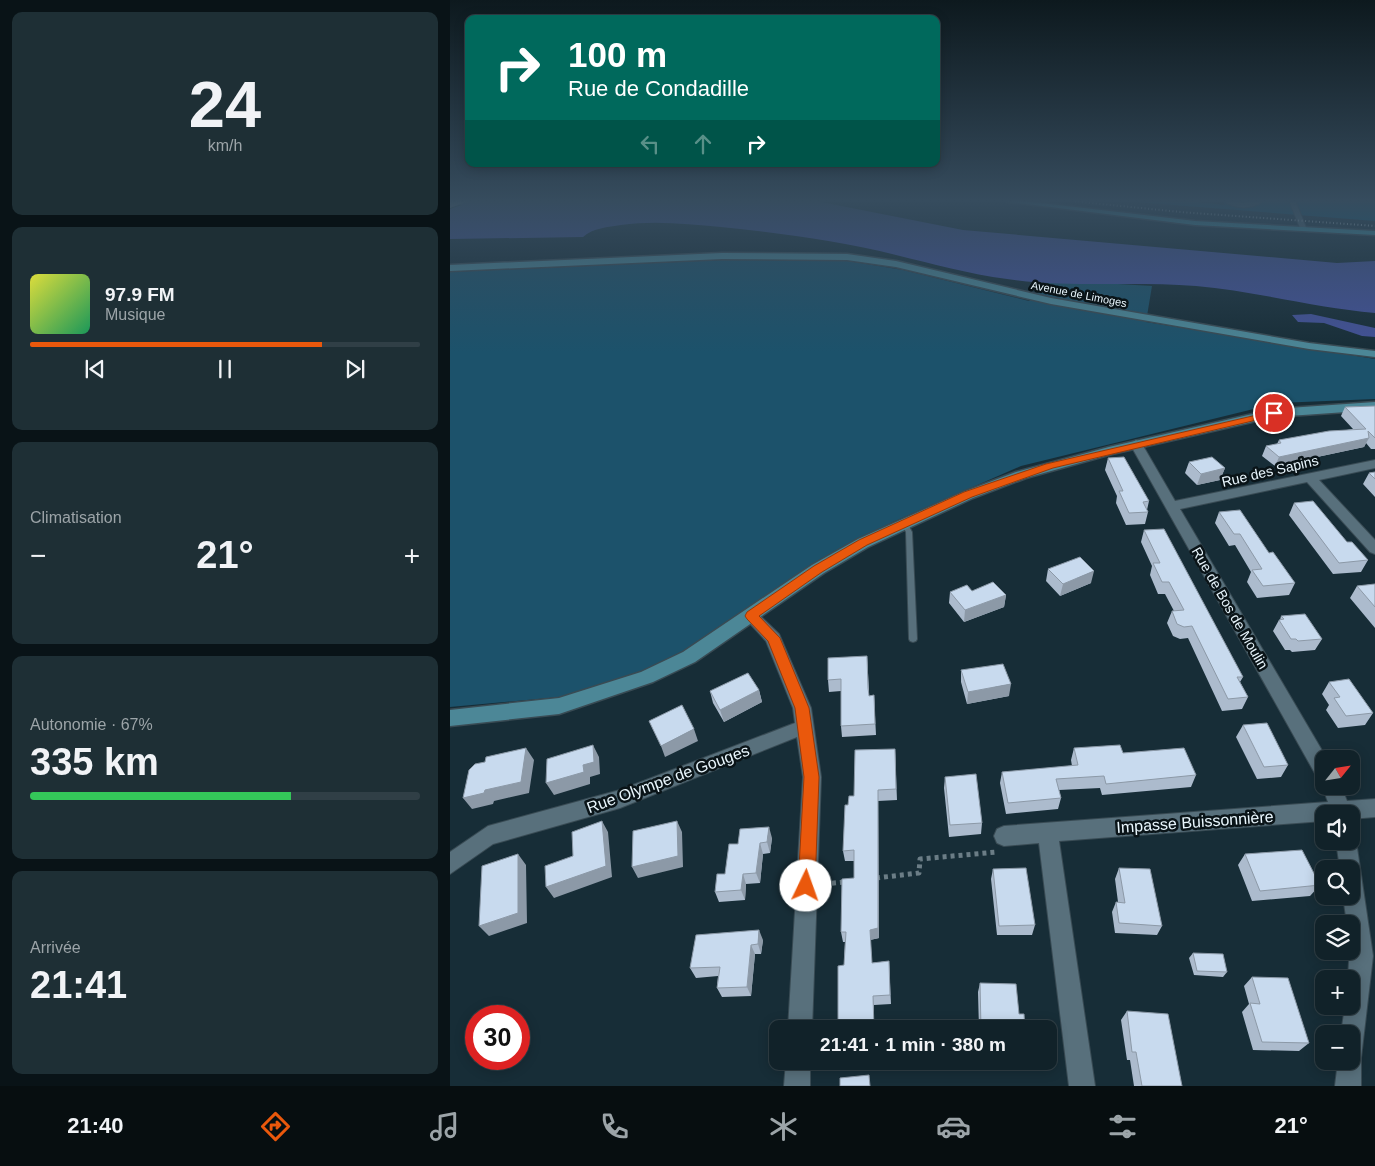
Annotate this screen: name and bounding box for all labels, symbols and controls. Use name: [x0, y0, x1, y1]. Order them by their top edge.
icon: right: [485, 35, 550, 100]
text: 100 m: [568, 35, 667, 74]
text: 24: [189, 68, 261, 141]
text: Rue de Condadille: [568, 76, 749, 101]
icon: left: [636, 130, 664, 158]
icon: ahead: [689, 130, 717, 158]
icon: right: [742, 130, 770, 158]
text: km/h: [208, 137, 242, 154]
street label: Avenue de Limoges: [1030, 279, 1128, 309]
text: 97.9 FM: [105, 284, 175, 305]
text: Musique: [105, 306, 165, 323]
icon: previous: [81, 355, 109, 383]
icon: pause: [211, 355, 239, 383]
icon: next: [341, 355, 369, 383]
pin: [1253, 392, 1295, 434]
icon: arrive: [1260, 399, 1288, 427]
street label: Rue des Sapins: [1220, 452, 1320, 490]
text: Climatisation: [30, 509, 122, 526]
text: 21°: [196, 534, 254, 576]
text: −: [30, 540, 46, 571]
text: +: [404, 540, 420, 571]
street label: Rue de Bos de Moulin: [1189, 544, 1271, 672]
text: Autonomie · 67%: [30, 716, 153, 733]
text: 335 km: [30, 741, 159, 783]
street label: Rue Olympe de Gouges: [584, 742, 752, 816]
north arrow: [1315, 750, 1360, 795]
map controls: [1315, 750, 1360, 1070]
button: sound: [1315, 805, 1360, 850]
street label: Impasse Buissonnière: [1116, 808, 1274, 836]
position arrow: [779, 859, 831, 911]
button: search: [1315, 860, 1360, 905]
button: layers: [1315, 915, 1360, 960]
text: Arrivée: [30, 939, 81, 956]
text: 21:41: [30, 964, 127, 1006]
button: +: [1315, 970, 1360, 1015]
speed limit sign: 30: [465, 1005, 530, 1070]
button: −: [1315, 1025, 1360, 1070]
text: 21:41 · 1 min · 380 m: [820, 1034, 1006, 1055]
icon: directions: [258, 1109, 293, 1144]
icon: music: [427, 1109, 462, 1144]
icon: phone: [597, 1109, 632, 1144]
icon: climate: [766, 1109, 801, 1144]
icon: car: [936, 1109, 971, 1144]
icon: filters: [1105, 1109, 1140, 1144]
text: 21:40: [67, 1113, 123, 1138]
text: 21°: [1274, 1113, 1308, 1138]

